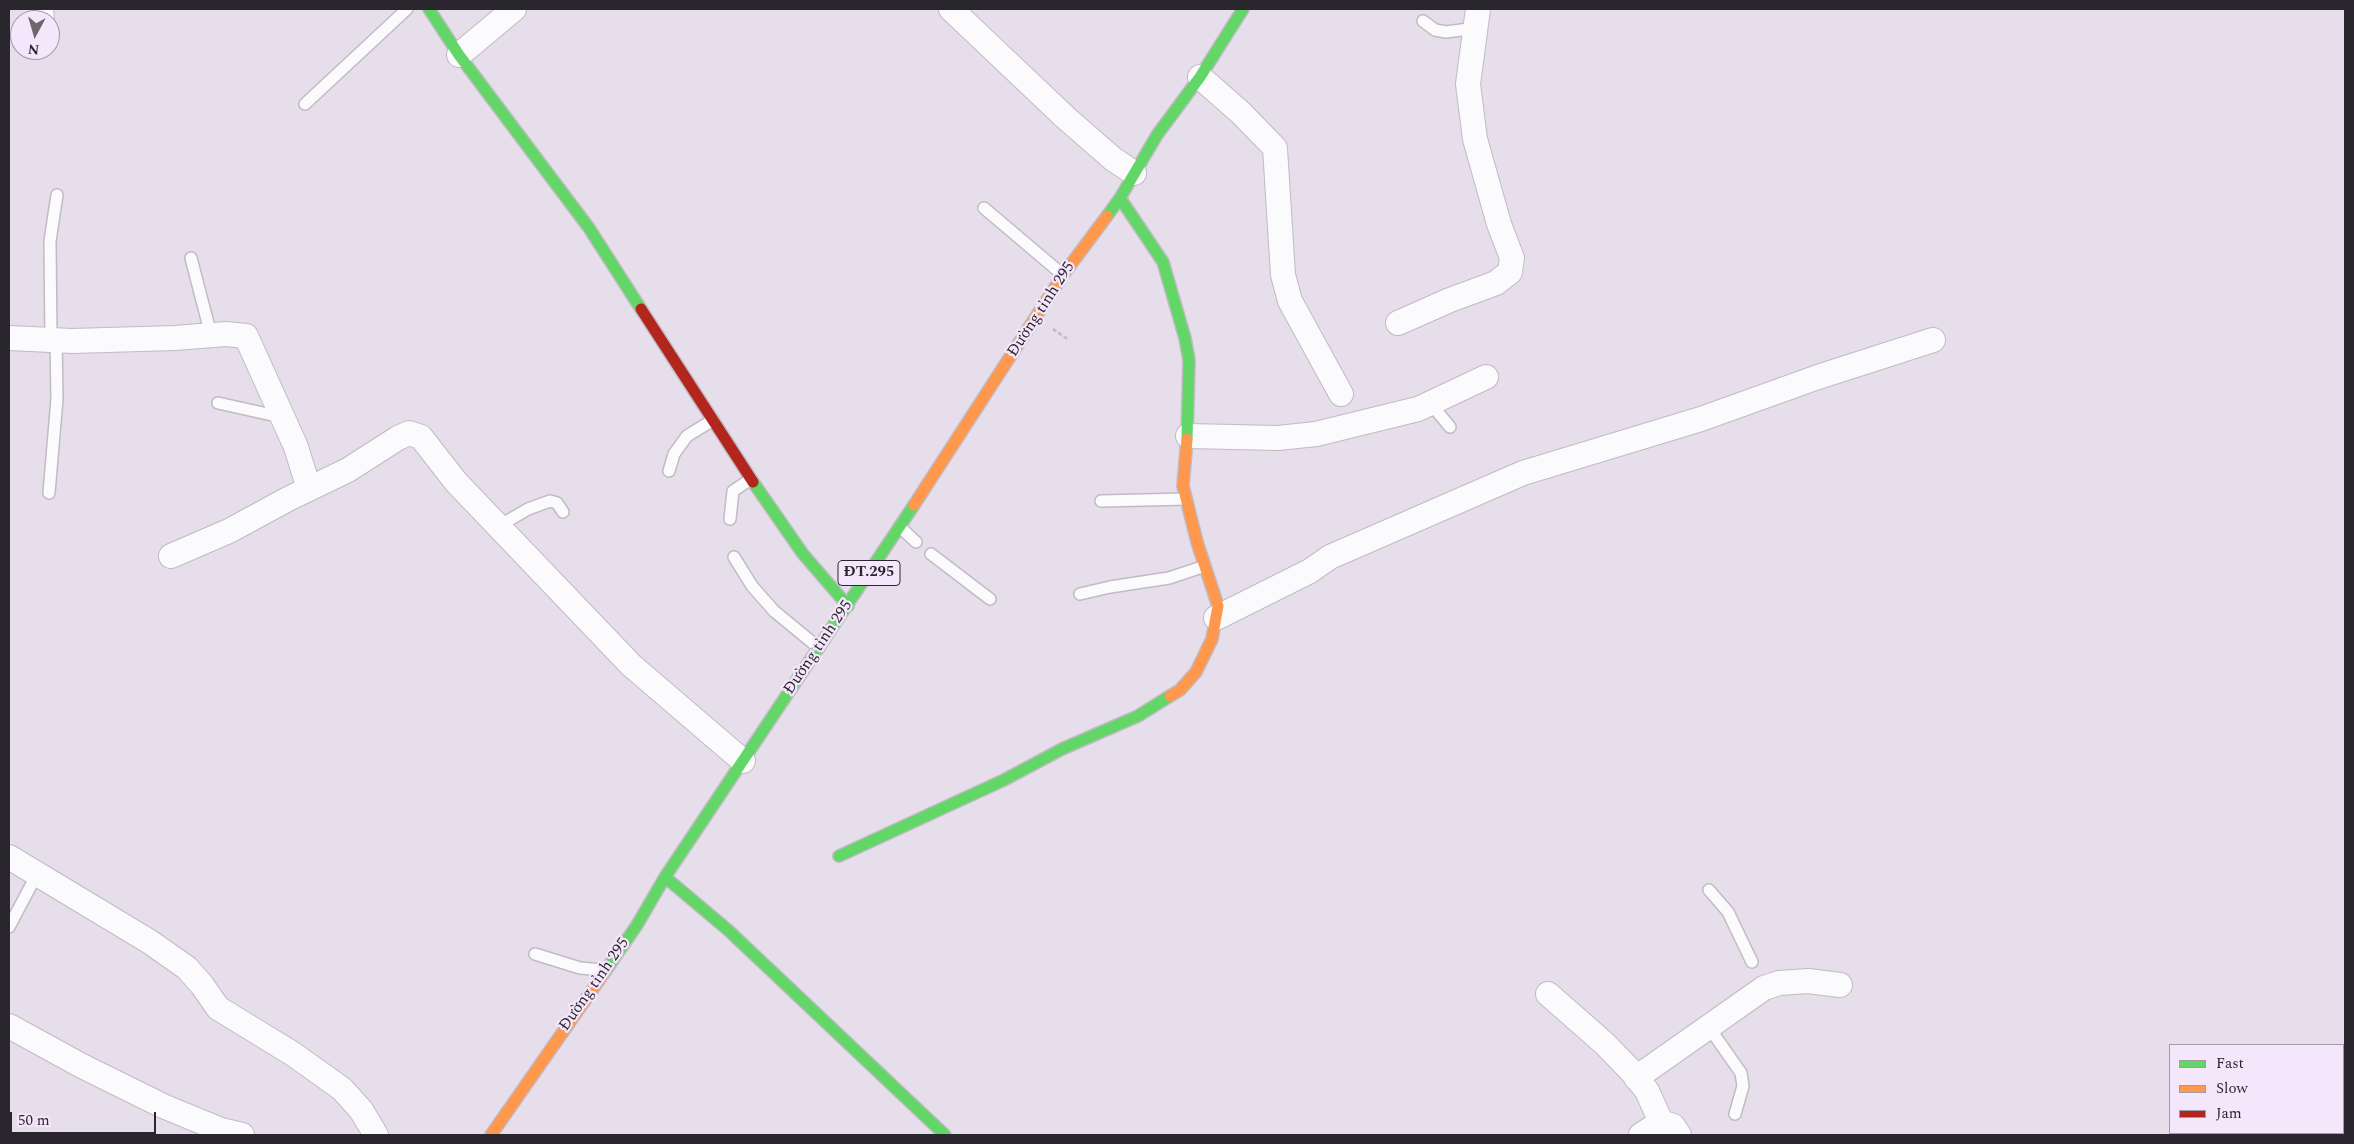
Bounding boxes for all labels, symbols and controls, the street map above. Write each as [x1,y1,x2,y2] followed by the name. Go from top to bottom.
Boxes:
[10,10,60,60] north arrow
[27,38,40,60] text: N
[1004,259,1080,361] street label: Đường tỉnh 295
[838,560,900,586] road number: ĐT.295
[780,597,858,699] street label: Đường tỉnh 295
[556,935,634,1035] street label: Đường tỉnh 295
[2169,1044,2344,1134] legend
[2216,1052,2244,1075] text: Fast
[2216,1077,2248,1100] text: Slow
[12,1102,159,1134] scale bar
[2216,1102,2242,1125] text: Jam
[18,1109,50,1132] text: 50 m

